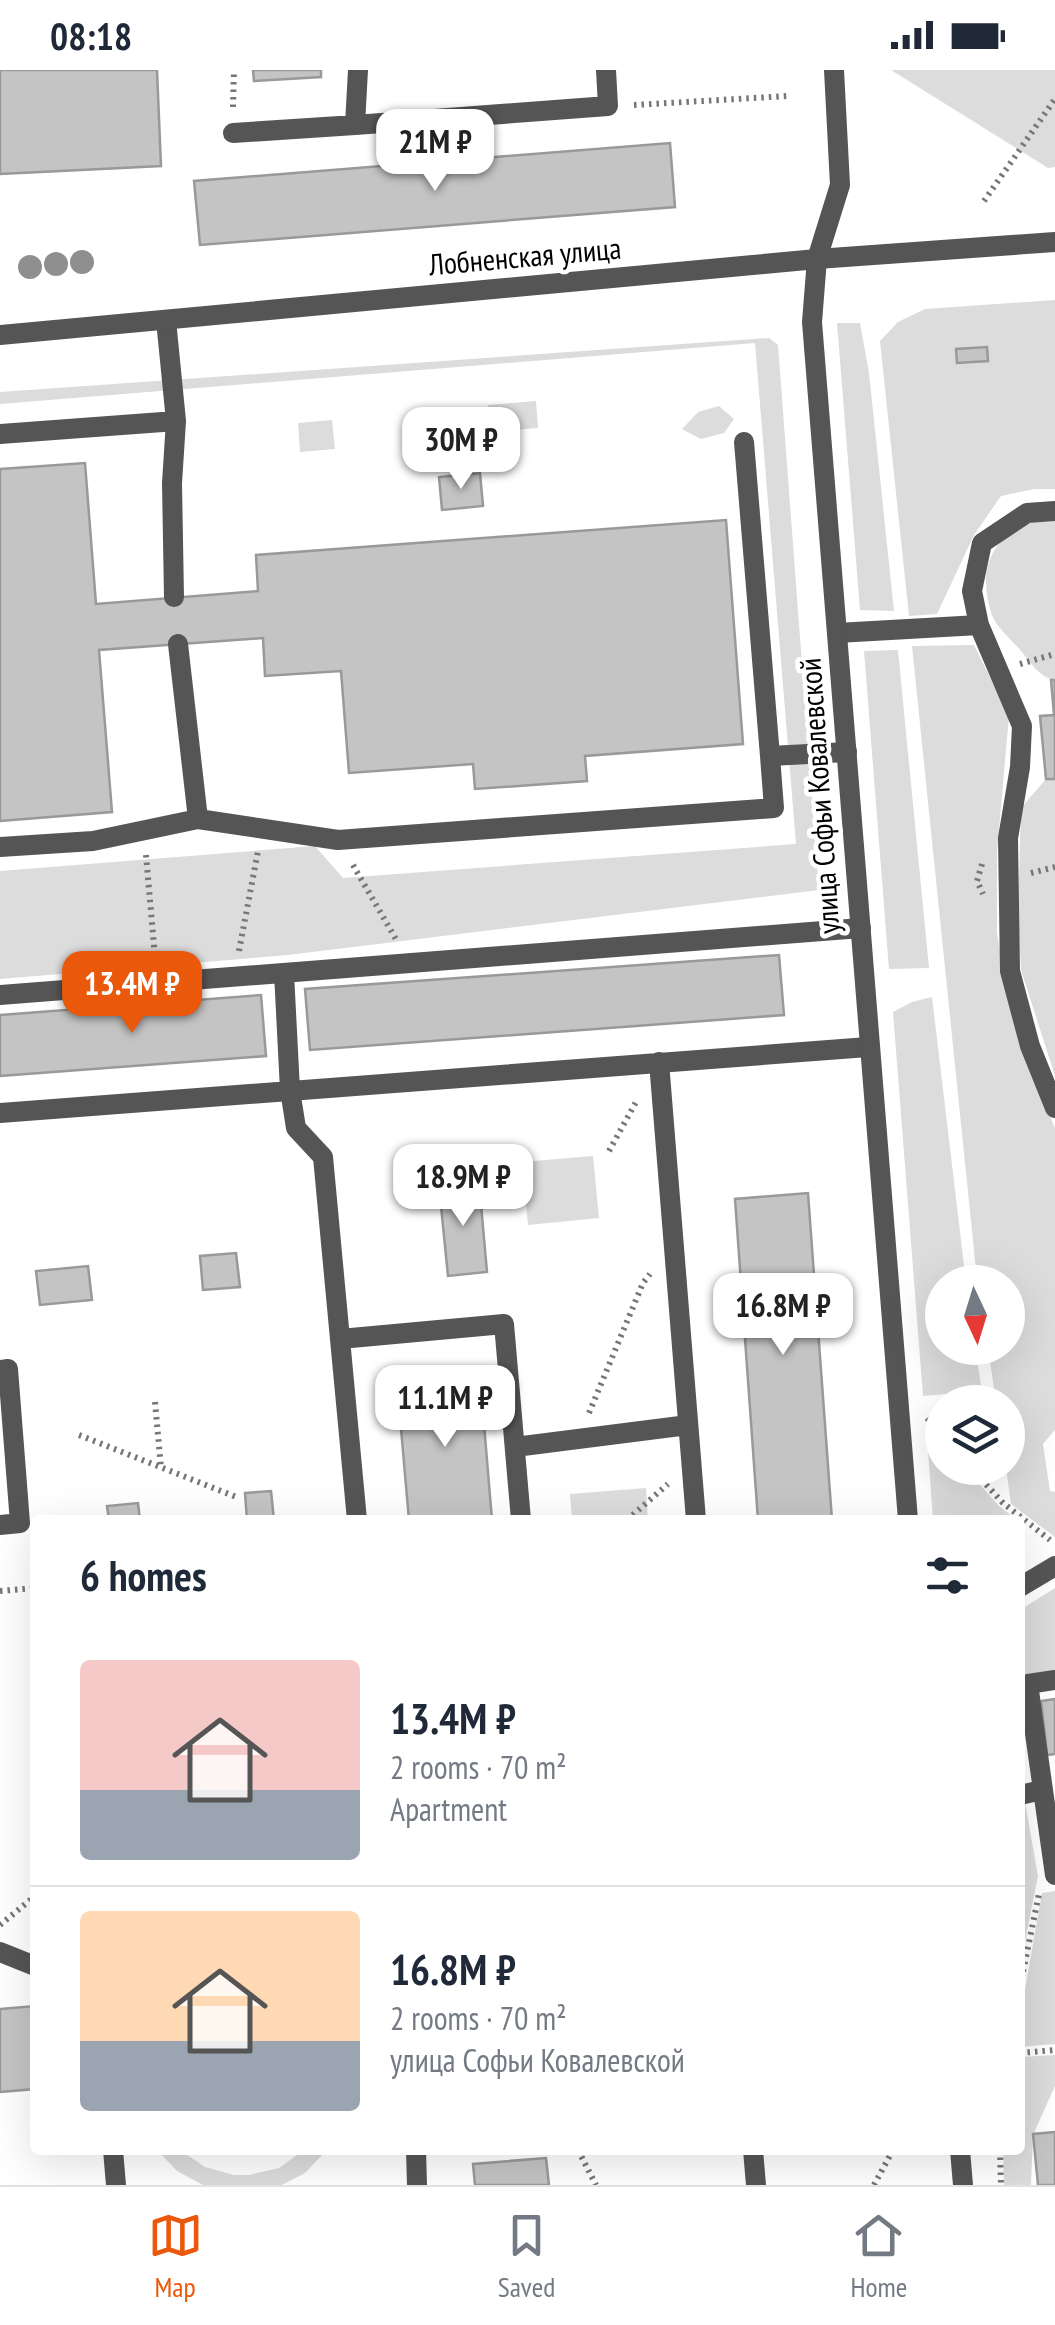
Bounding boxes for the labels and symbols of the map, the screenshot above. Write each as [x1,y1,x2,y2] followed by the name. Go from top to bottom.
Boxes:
[365,109,505,194] pin: 21M ₽
[426,228,623,283] street label: Лобненская улица
[391,407,531,492] pin: 30M ₽
[789,657,848,935] street label: улица Софьи Ковалевской
[40,951,224,1036] pin: 13.4M ₽
[371,1144,555,1229] pin: 18.9M ₽
[925,1265,1025,1365] north arrow
[691,1273,875,1358] pin: 16.8M ₽
[353,1365,537,1450] pin: 11.1M ₽

